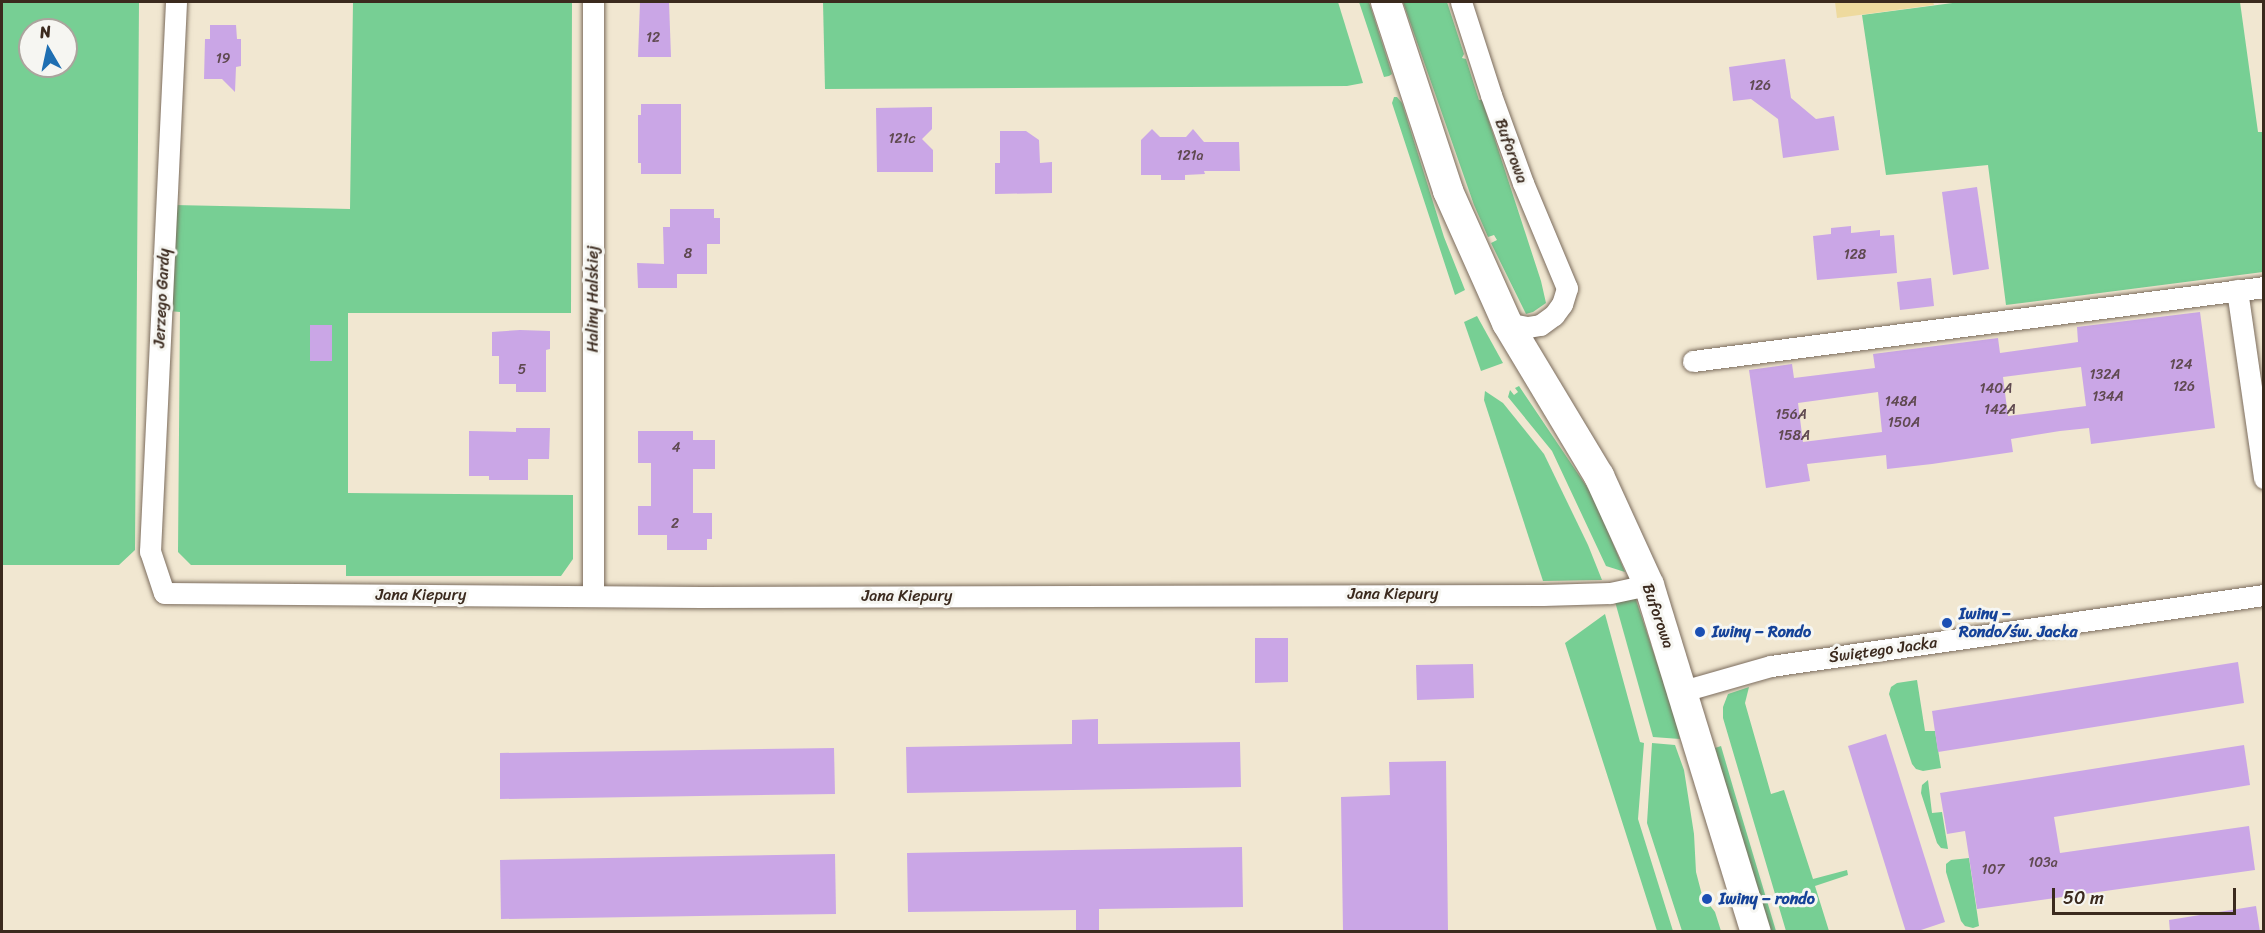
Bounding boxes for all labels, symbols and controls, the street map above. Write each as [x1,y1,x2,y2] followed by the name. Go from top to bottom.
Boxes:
[38,17,53,47] text: N
[18,18,78,78] north arrow
[646,30,660,46] house number: 12
[216,51,230,67] house number: 19
[1749,78,1771,94] house number: 126
[1490,116,1532,186] street label: Buforowa
[888,131,916,147] house number: 121c
[1176,148,1204,164] house number: 121a
[583,246,603,352] street label: Haliny Halskiej
[684,246,692,262] house number: 8
[1844,247,1866,263] house number: 128
[150,248,174,348] street label: Jerzego Gardy
[2170,357,2192,373] house number: 124
[518,362,526,378] house number: 5
[2090,367,2120,383] house number: 132A
[2173,379,2195,395] house number: 126
[1980,381,2012,397] house number: 140A
[2092,389,2124,405] house number: 134A
[1885,394,1917,410] house number: 148A
[1984,402,2016,418] house number: 142A
[1775,407,1807,423] house number: 156A
[1888,415,1920,431] house number: 150A
[1778,428,1810,444] house number: 158A
[672,440,680,456] house number: 4
[671,516,679,532] house number: 2
[1638,581,1678,651] street label: Buforowa
[1348,584,1438,604] street label: Jana Kiepury
[376,585,466,605] street label: Jana Kiepury
[862,586,952,606] street label: Jana Kiepury
[1959,604,2077,642] place label: Iwiny – Rondo/św. Jacka
[1940,616,1954,630] marker: Iwiny – Rondo/św. Jacka
[1712,622,1811,642] place label: Iwiny – Rondo
[1693,625,1707,639] marker: Iwiny – Rondo
[1828,633,1938,667] street label: Świętego Jacka
[2028,855,2058,871] house number: 103a
[1982,862,2004,878] house number: 107
[2055,876,2240,914] scale bar
[2063,882,2104,914] text: 50 m
[1719,889,1815,909] place label: Iwiny – rondo
[1700,892,1714,906] marker: Iwiny – rondo

